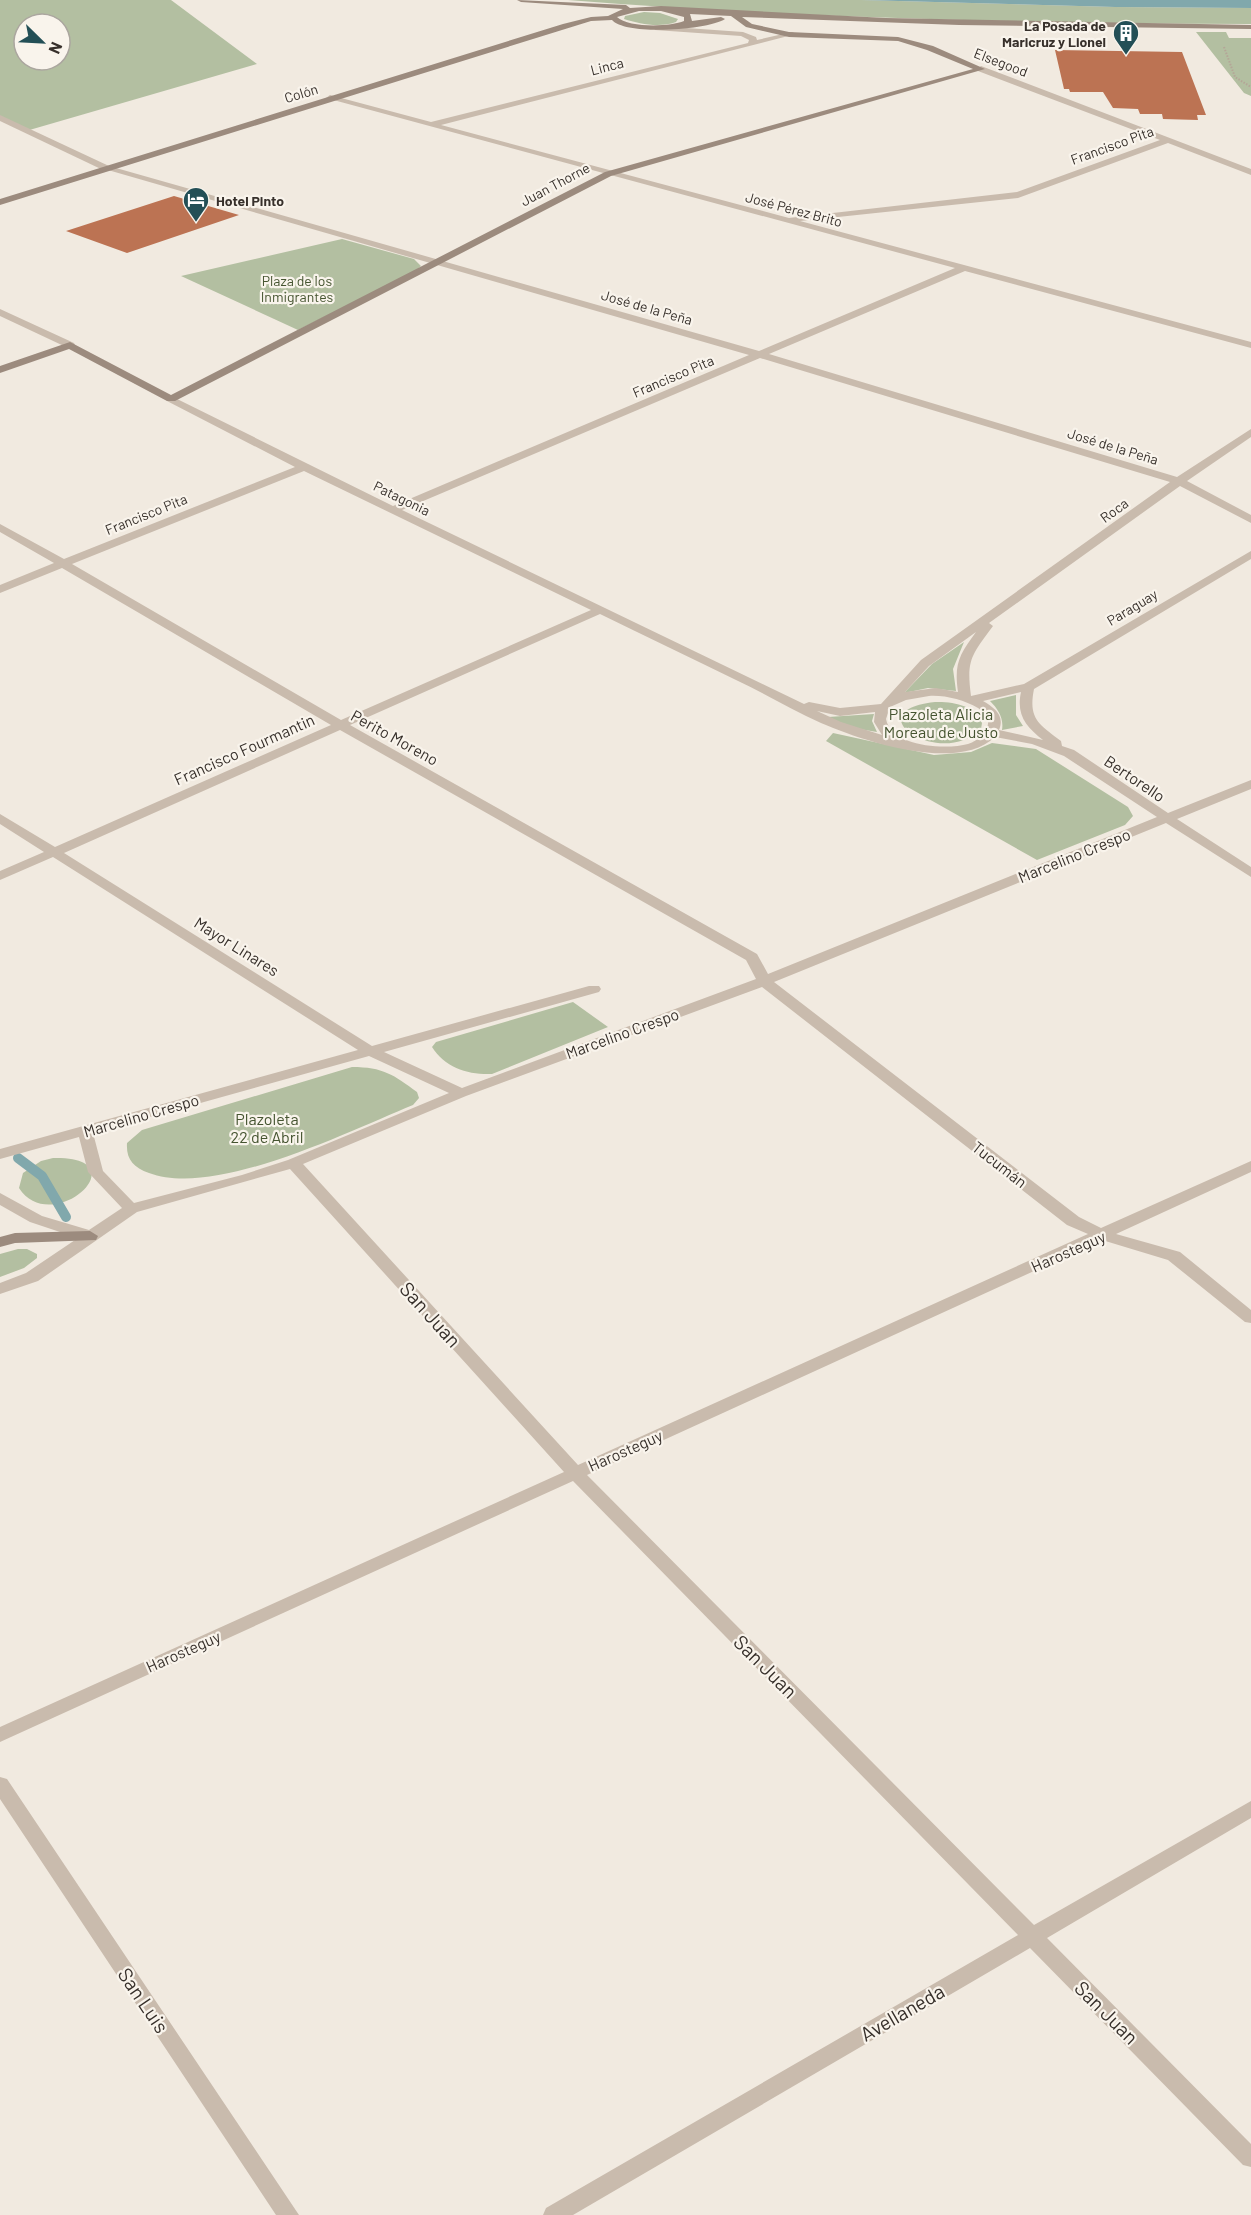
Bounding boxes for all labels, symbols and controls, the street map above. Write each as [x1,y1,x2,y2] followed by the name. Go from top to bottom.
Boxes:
[12,12,72,72] north arrow
[1002,17,1106,50] place label: La Posada de Maricruz y Lionel
[1111,18,1141,56] building icon: La Posada de Maricruz y Lionel
[45,40,67,57] text: N
[972,44,1030,80] street label: Elsegood
[589,54,625,78] street label: Linca
[282,80,320,106] street label: Colón
[1068,122,1156,168] street label: Francisco Pita
[517,159,593,209] street label: Juan Thorne
[181,185,211,223] hotel icon: Hotel Pinto
[744,188,844,230] street label: José Pérez Brito
[216,192,284,209] place label: Hotel Pinto
[261,272,334,305] park label: Plaza de los Inmigrantes
[599,286,695,328] street label: José de la Peña
[630,351,716,401] street label: Francisco Pita
[1066,424,1160,468] street label: José de la Peña
[371,477,433,519] street label: Patagonia
[103,490,189,538] street label: Francisco Pita
[1097,494,1131,526] street label: Roca
[1104,585,1161,629] street label: Paraguay
[884,704,998,741] park label: Plazoleta Alicia Moreau de Justo
[348,705,442,769] street label: Perito Moreno
[171,709,317,789] street label: Francisco Fourmantin
[1101,751,1169,805] street label: Bertorello
[1015,824,1133,886] street label: Marcelino Crespo
[191,912,283,980] street label: Mayor Linares
[563,1004,681,1062] street label: Marcelino Crespo
[81,1089,201,1141] street label: Marcelino Crespo
[231,1109,303,1146] park label: Plazoleta 22 de Abril
[969,1137,1031,1191] street label: Tucumán
[1028,1226,1109,1276] street label: Harosteguy
[395,1276,467,1352] street label: San Juan
[585,1425,666,1475] street label: Harosteguy
[143,1626,224,1676] street label: Harosteguy
[729,1629,803,1703] street label: San Juan
[114,1963,174,2037] street label: San Luis
[1070,1975,1144,2049] street label: San Juan
[856,1978,948,2046] street label: Avellaneda

